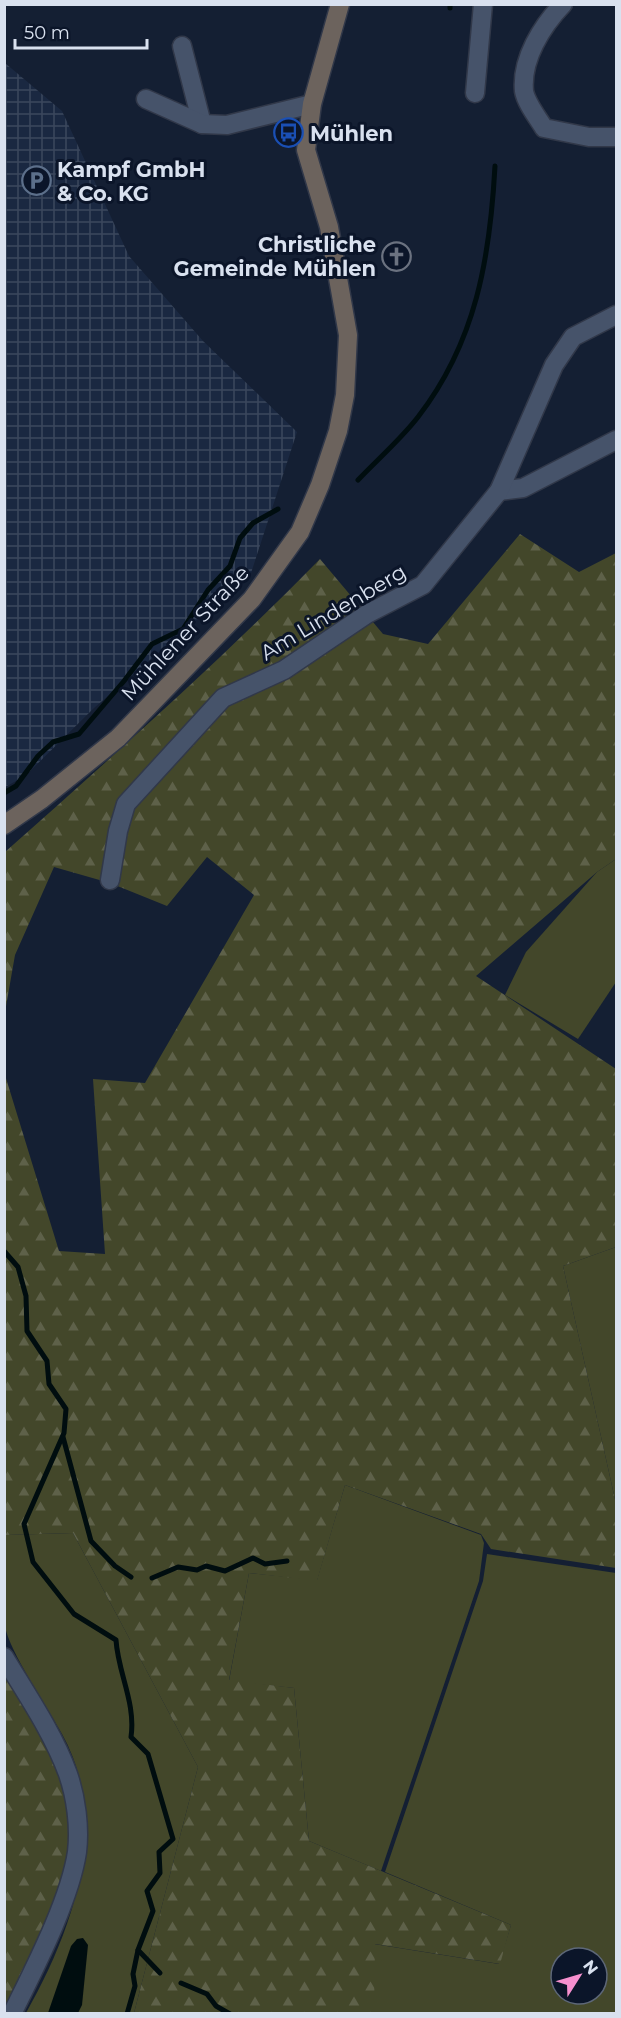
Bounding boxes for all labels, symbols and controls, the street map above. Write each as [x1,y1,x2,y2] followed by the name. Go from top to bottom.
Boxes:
[15,12,147,50] scale bar
[24,22,70,44] text: 50 m
[273,117,305,149] bus stop icon: Mühlen
[310,121,393,146] place label: Mühlen
[57,157,206,206] place label: Kampf GmbH & Co. KG
[20,165,52,197] parking icon: Kampf GmbH & Co. KG
[173,232,376,281] place label: Christliche Gemeinde Mühlen
[381,240,413,272] church icon: Christliche Gemeinde Mühlen
[256,559,410,665] street label: Am Lindenberg
[116,560,254,706] street label: Mühlener Straße
[549,1946,609,2006] north arrow
[579,1956,602,1978] text: N

